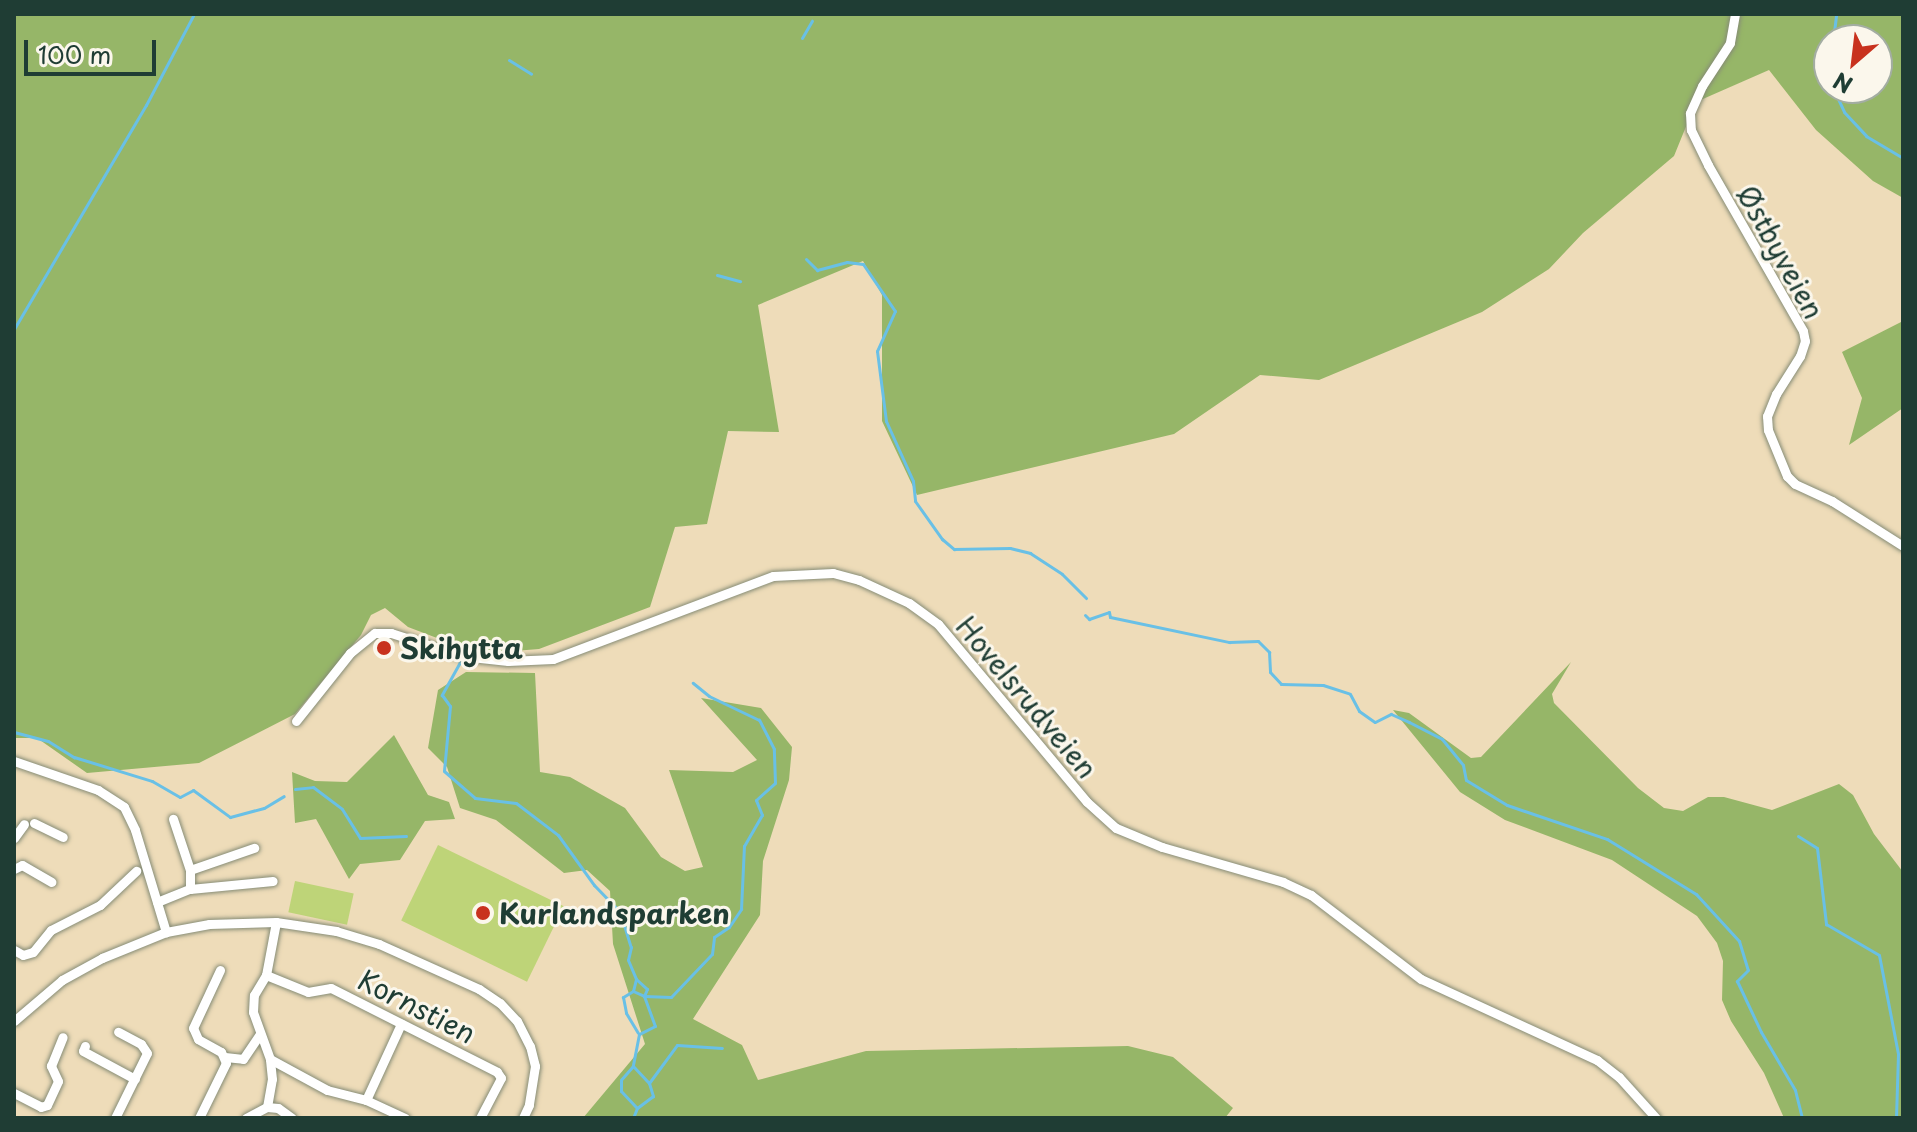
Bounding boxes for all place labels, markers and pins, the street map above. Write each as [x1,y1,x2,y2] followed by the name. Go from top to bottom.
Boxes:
[400,631,523,665] place label: Skihytta
[375,639,393,657] marker: Skihytta
[499,896,730,930] place label: Kurlandsparken
[474,904,492,922] marker: Kurlandsparken

